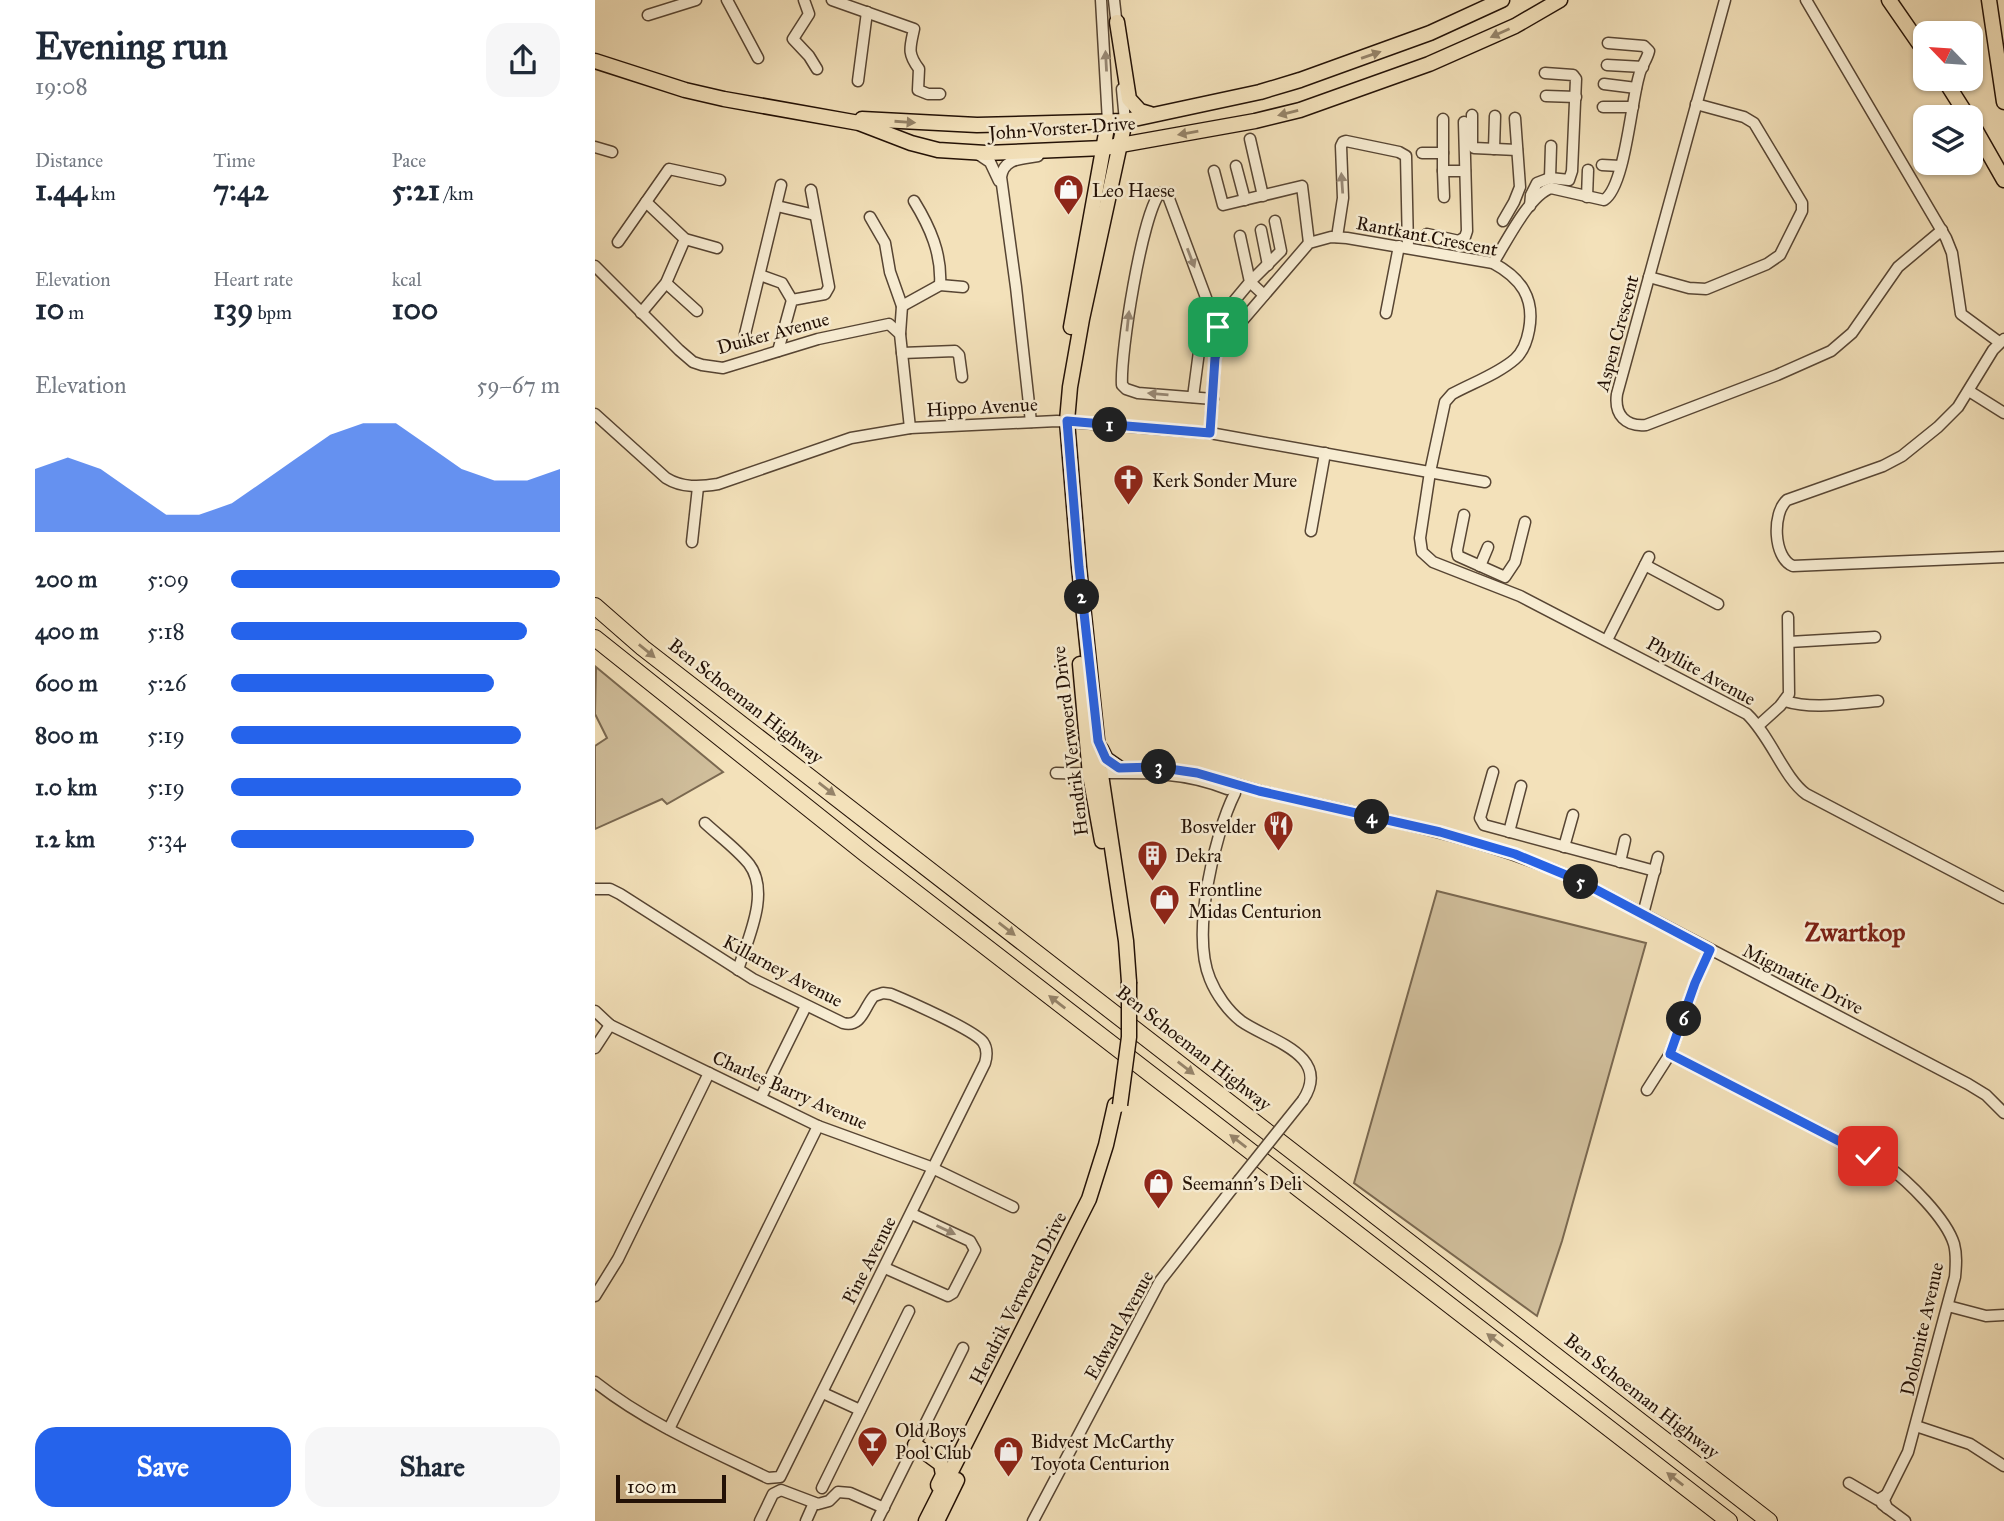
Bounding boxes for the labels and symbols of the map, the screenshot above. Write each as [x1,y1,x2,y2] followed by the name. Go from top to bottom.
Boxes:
[1913,21,1983,91] north arrow
[1490,27,1510,39] one-way arrow
[1100,49,1111,71] one-way arrow
[1361,49,1382,60] one-way arrow
[1277,108,1299,119] one-way arrow
[986,111,1136,146] street label: John Vorster Drive
[894,117,916,128] one-way arrow
[1177,128,1199,139] one-way arrow
[1336,172,1347,194] one-way arrow
[1052,173,1086,217] shop icon: Leo Haese
[1092,179,1175,202] place label: Leo Haese
[1354,211,1500,261] street label: Rantkant Crescent
[1185,247,1196,268] one-way arrow
[1590,272,1644,394] street label: Aspen Crescent
[1188,297,1248,357] pin
[714,307,832,359] street label: Duiker Avenue
[1123,309,1134,331] one-way arrow
[1147,388,1169,399] one-way arrow
[926,393,1038,421] street label: Hippo Avenue
[1093,408,1127,442] pin: 1
[1112,463,1146,507] church icon: Kerk Sonder Mure
[1152,469,1297,492] place label: Kerk Sonder Mure
[1065,580,1099,614] pin: 2
[1642,632,1760,710] street label: Phyllite Avenue
[663,633,829,770] street label: Ben Schoeman Highway
[637,643,655,658] one-way arrow
[1047,645,1093,837] street label: Hendrik Verwoerd Drive
[1141,750,1177,784] pin: 3
[818,782,836,796] one-way arrow
[1355,800,1389,834] pin: 4
[1262,809,1296,853] restaurant icon: Bosvelder
[1180,815,1257,838] place label: Bosvelder
[1135,838,1169,882] building icon: Dekra
[1175,844,1223,867] place label: Dekra
[1563,864,1599,900] pin: 5
[1188,878,1321,923] place label: Frontline Midas Centurion
[1148,883,1182,927] shop icon: Frontline Midas Centurion
[1805,916,1905,948] district label: Zwartkop
[997,921,1015,936] one-way arrow
[719,930,847,1012] street label: Killarney Avenue
[1738,939,1867,1020] street label: Migmatite Drive
[1111,980,1277,1117] street label: Ben Schoeman Highway
[1049,994,1067,1009] one-way arrow
[1667,1002,1701,1036] pin: 6
[709,1045,871,1135] street label: Charles Barry Avenue
[1177,1061,1195,1076] one-way arrow
[1838,1126,1898,1186] pin
[1229,1133,1247,1148] one-way arrow
[1142,1166,1176,1210] shop icon: Seemann's Deli
[1182,1172,1302,1195] place label: Seemann's Deli
[964,1208,1072,1388] street label: Hendrik Verwoerd Drive
[837,1212,901,1308] street label: Pine Avenue
[936,1224,956,1236] one-way arrow
[1895,1260,1949,1398] street label: Dolomite Avenue
[1080,1266,1158,1384] street label: Edward Avenue
[1559,1328,1725,1465] street label: Ben Schoeman Highway
[1486,1333,1504,1348] one-way arrow
[895,1419,971,1464] place label: Old Boys Pool Club
[855,1424,889,1468] bar icon: Old Boys Pool Club
[1031,1430,1175,1475] place label: Bidvest McCarthy Toyota Centurion
[991,1435,1025,1479] shop icon: Bidvest McCarthy Toyota Centurion
[616,1472,726,1504] scale bar
[1666,1472,1684,1487] one-way arrow

